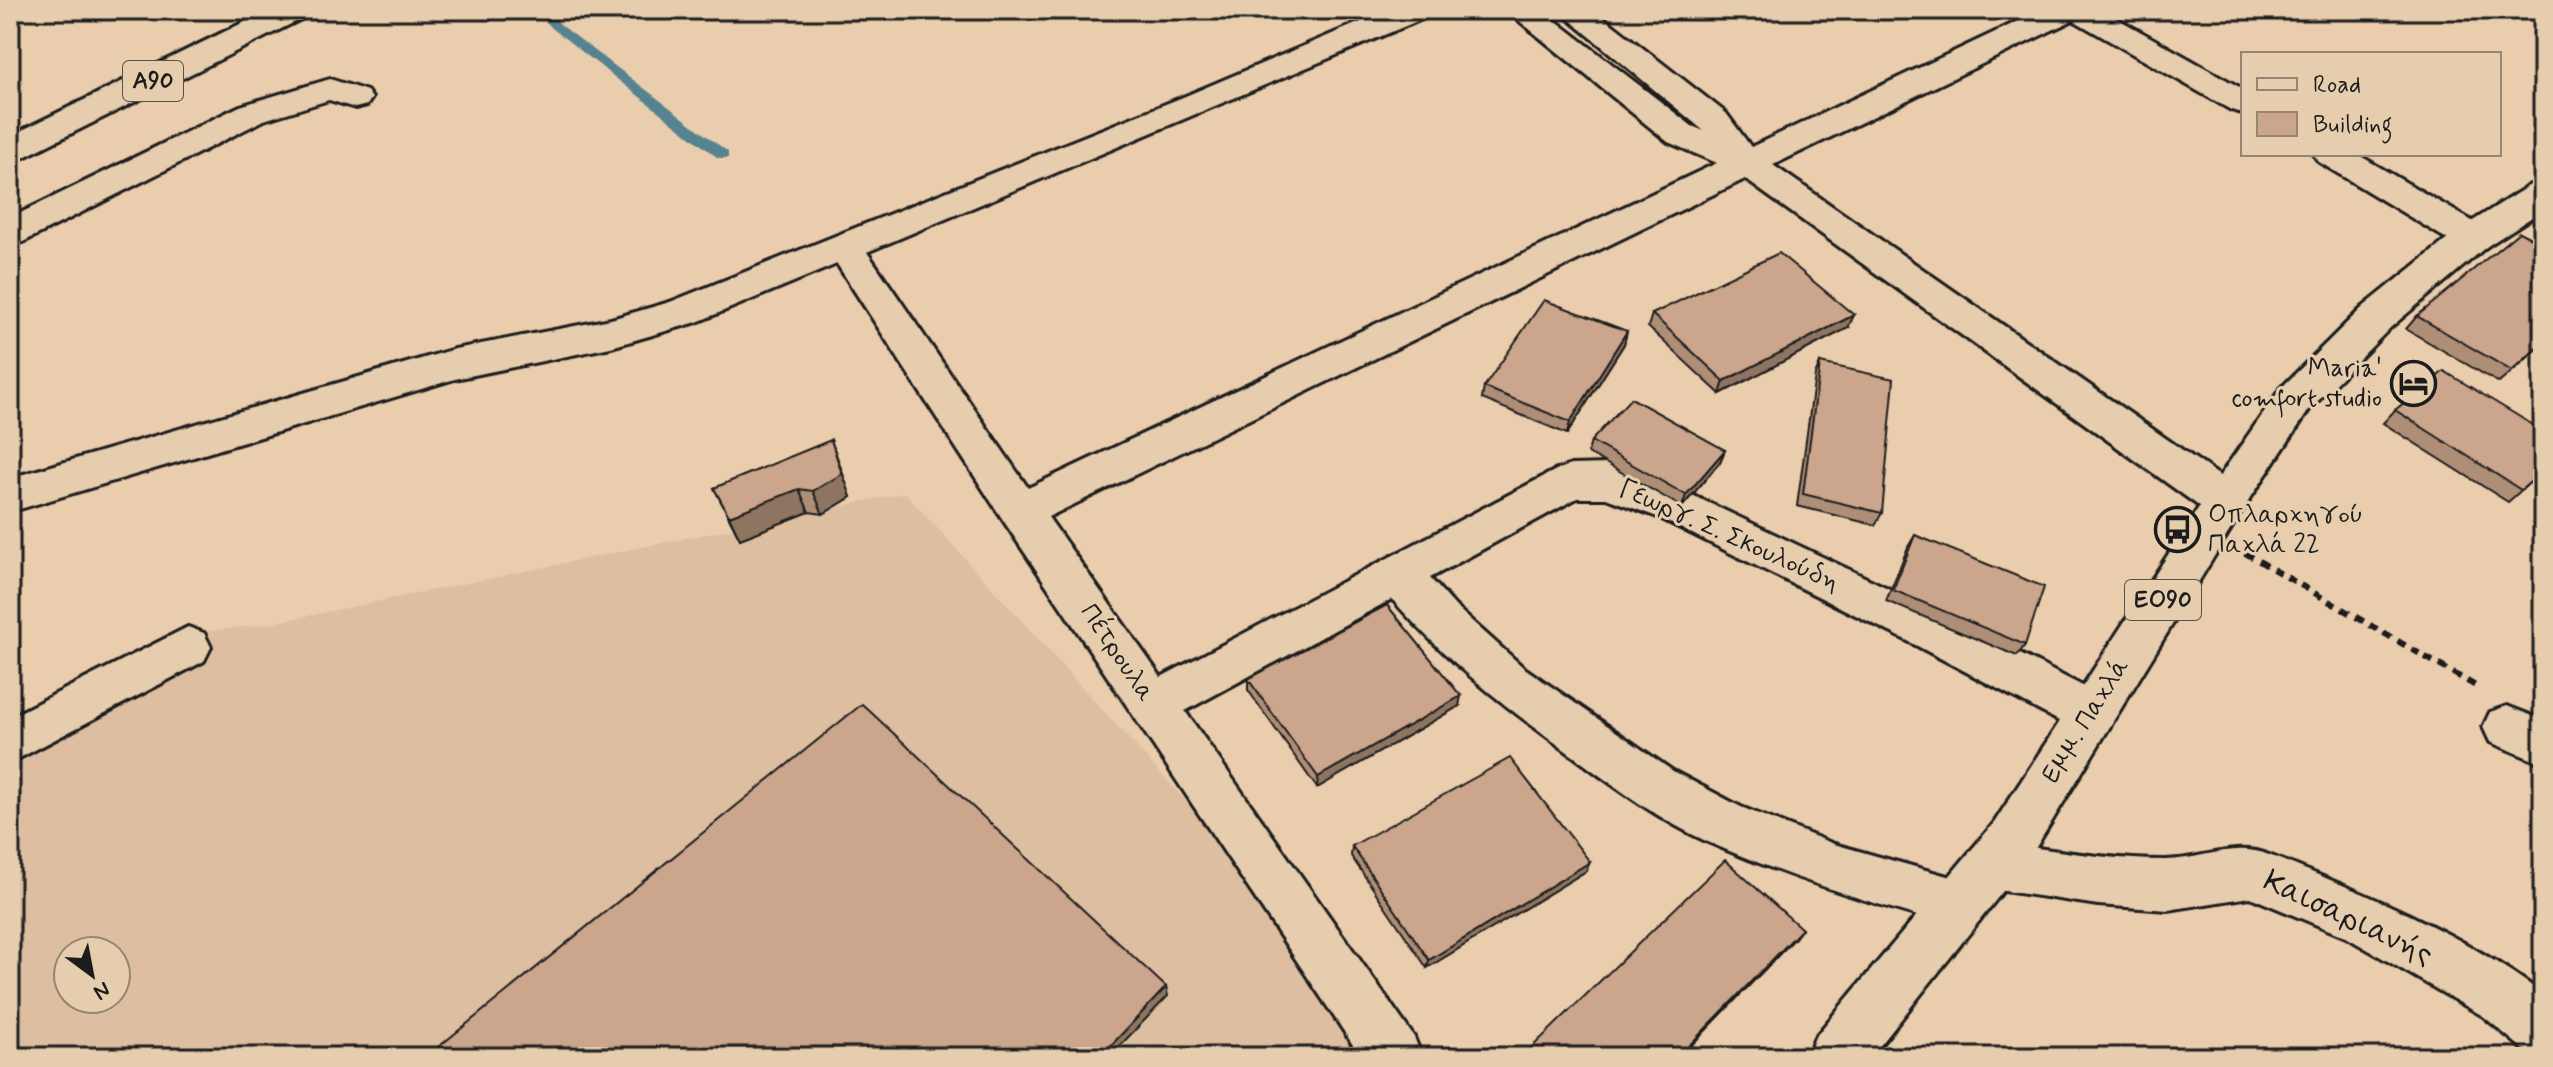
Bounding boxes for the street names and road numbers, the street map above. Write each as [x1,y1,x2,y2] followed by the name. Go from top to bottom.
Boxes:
[123,61,183,101] road number: Α90
[1613,472,1845,600] street label: Γεωργ. Σ. Σκουλούδη
[2125,580,2201,620] road number: ΕΟ90
[1072,597,1162,709] street label: Πέτρουλα
[2034,652,2138,790] street label: Εμμ. Παχλά
[2256,860,2440,976] street label: Καισαριανής

